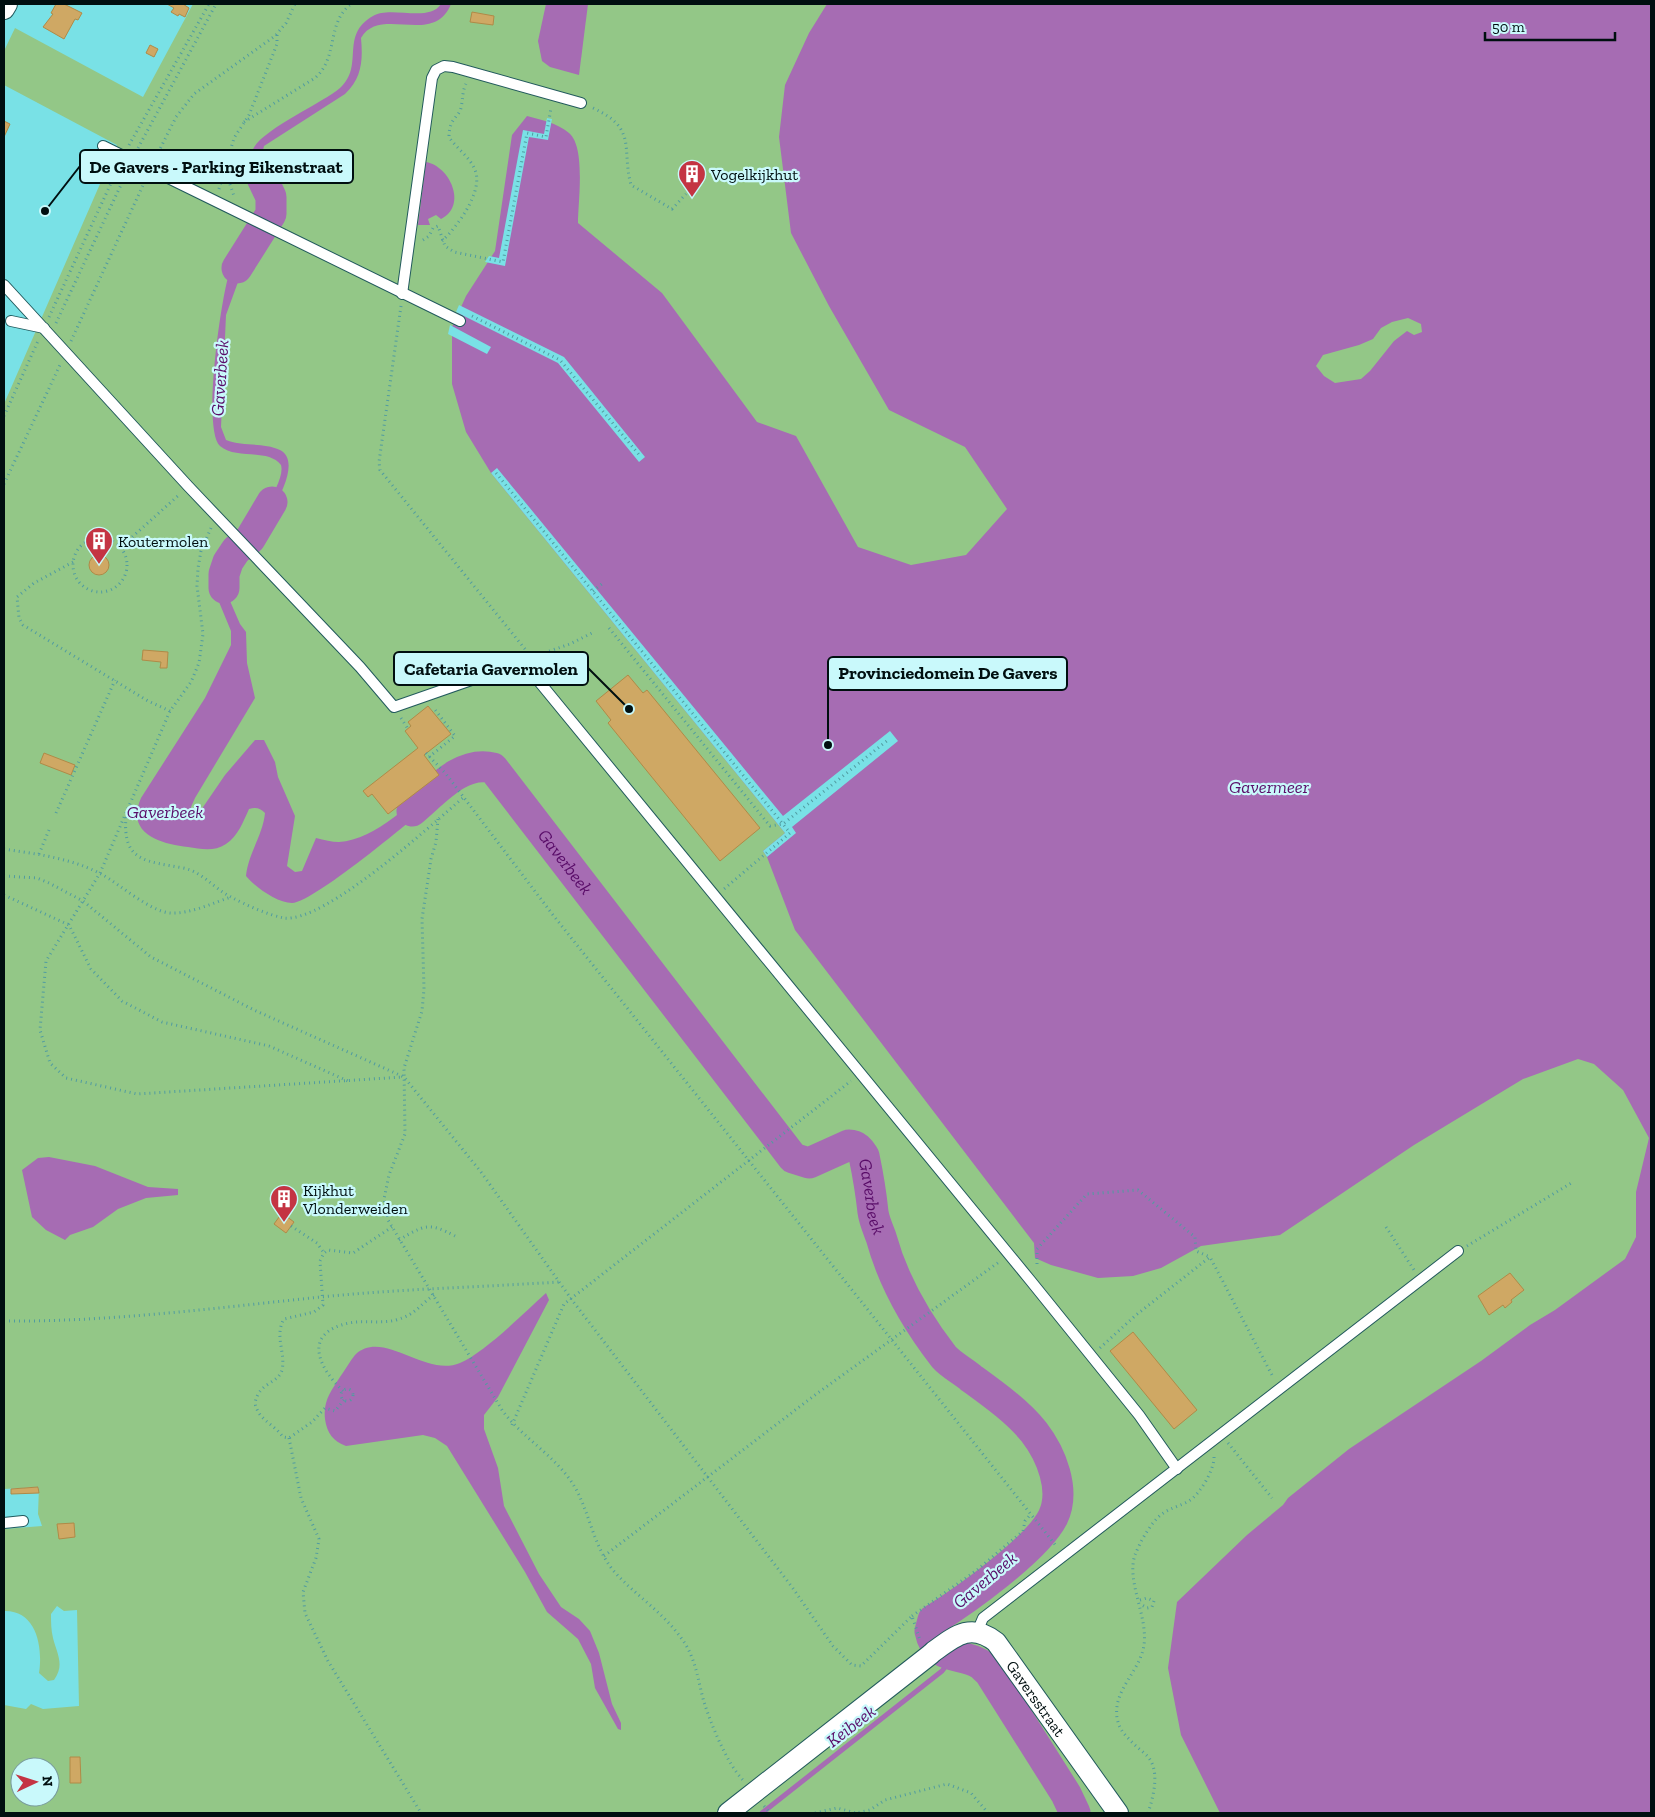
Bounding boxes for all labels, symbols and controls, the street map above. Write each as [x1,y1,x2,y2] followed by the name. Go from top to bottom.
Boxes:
[1485,10,1615,42] scale bar
[1492,18,1525,36] text: 50 m
[80,150,353,183] callout: De Gavers - Parking Eikenstraat
[89,156,344,178] text: De Gavers - Parking Eikenstraat
[677,159,707,198] building icon: Vogelkijkhut
[710,165,798,184] place label: Vogelkijkhut
[206,339,234,417] water label: Gaverbeek
[84,526,114,565] building icon: Koutermolen
[118,532,209,551] place label: Koutermolen
[394,652,588,685] callout: Cafetaria Gavermolen
[828,657,1067,690] callout: Provinciedomein De Gavers
[404,658,578,680] text: Cafetaria Gavermolen
[838,662,1058,684] text: Provinciedomein De Gavers
[1229,776,1310,798] water label: Gavermeer
[127,801,203,823] water label: Gaverbeek
[533,825,597,899] water label: Gaverbeek
[854,1157,890,1238] water label: Gaverbeek
[302,1181,408,1218] place label: Kijkhut Vlonderweiden
[269,1184,299,1223] building icon: Kijkhut Vlonderweiden
[949,1547,1021,1613] water label: Gaverbeek
[1002,1657,1069,1740] street label: Gaversstraat
[822,1700,880,1752] water label: Keibeek
[10,1757,60,1807] north arrow
[39,1775,56,1787] text: N

